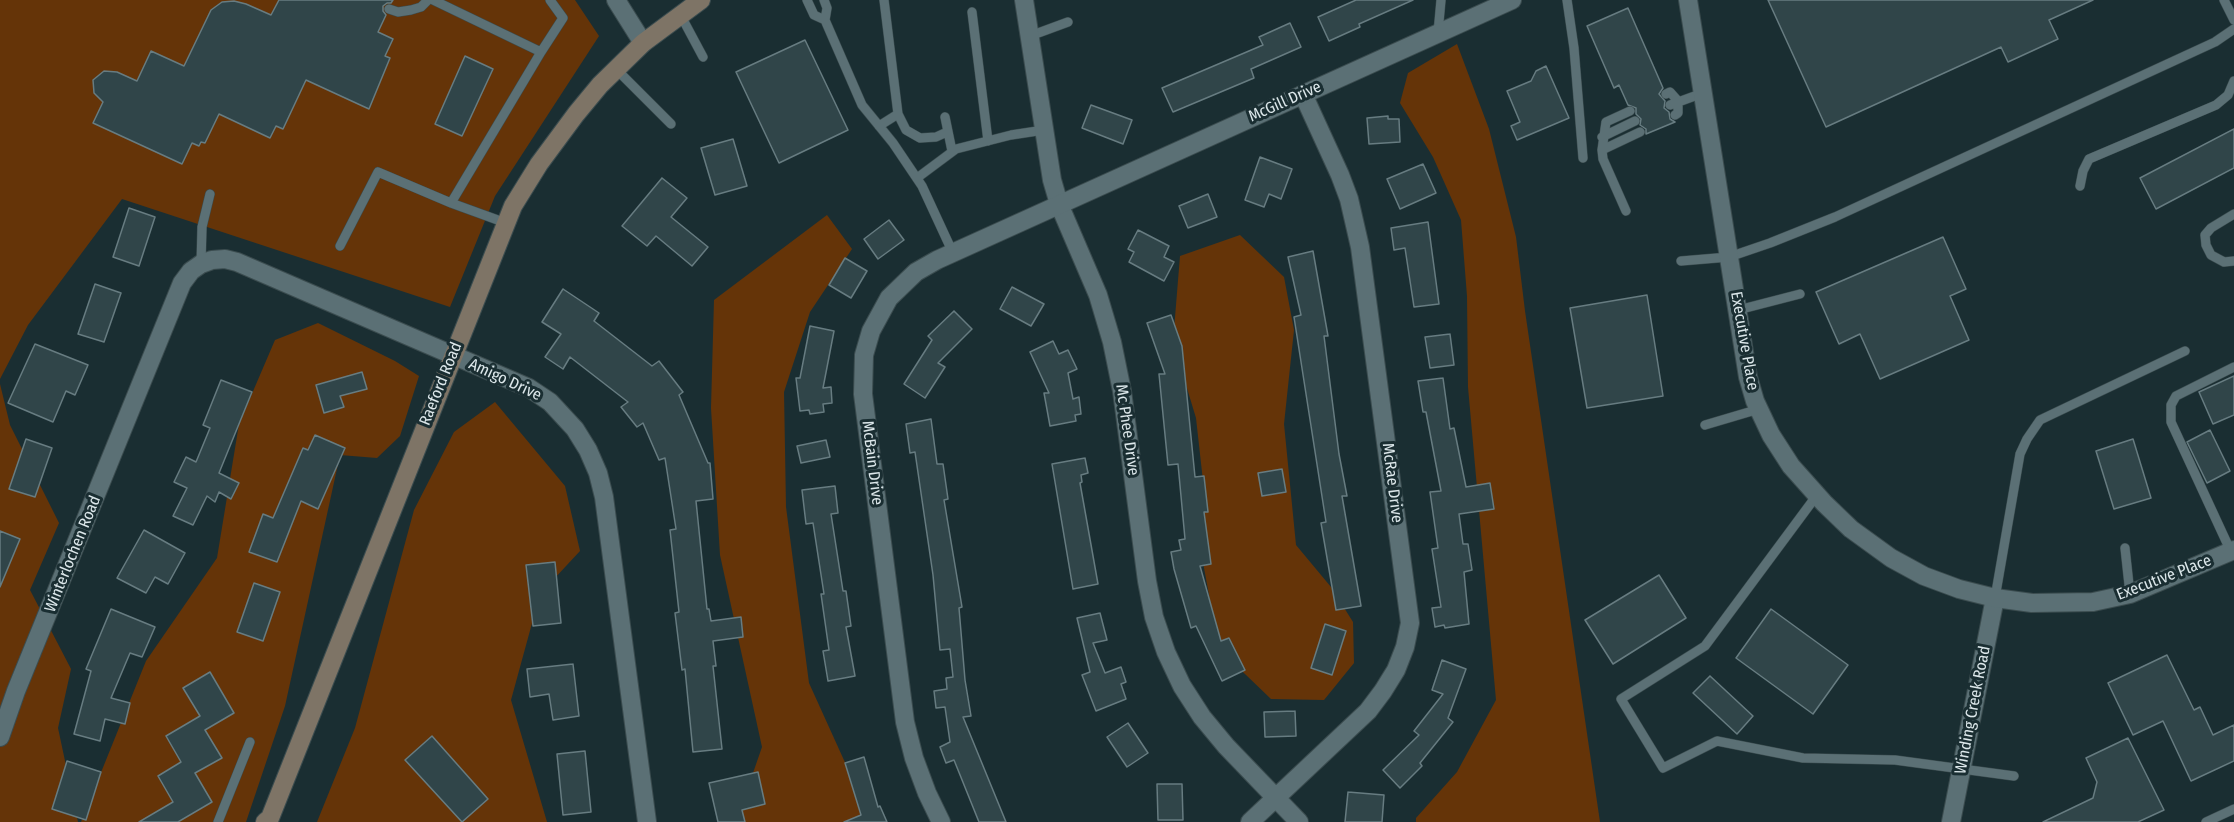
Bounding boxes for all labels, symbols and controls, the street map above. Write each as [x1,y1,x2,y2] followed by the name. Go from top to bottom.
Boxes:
[1246,77,1324,127] street label: McGill Drive
[1726,290,1762,392] street label: Executive Place
[416,340,466,428] street label: Raeford Road
[466,355,544,405] street label: Amigo Drive
[1111,383,1143,477] street label: Mc Phee Drive
[857,420,887,506] street label: McBain Drive
[1378,442,1406,524] street label: McRae Drive
[41,493,105,615] street label: Winterlochen Road
[2114,551,2214,605] street label: Executive Place
[1951,644,1995,776] street label: Winding Creek Road

